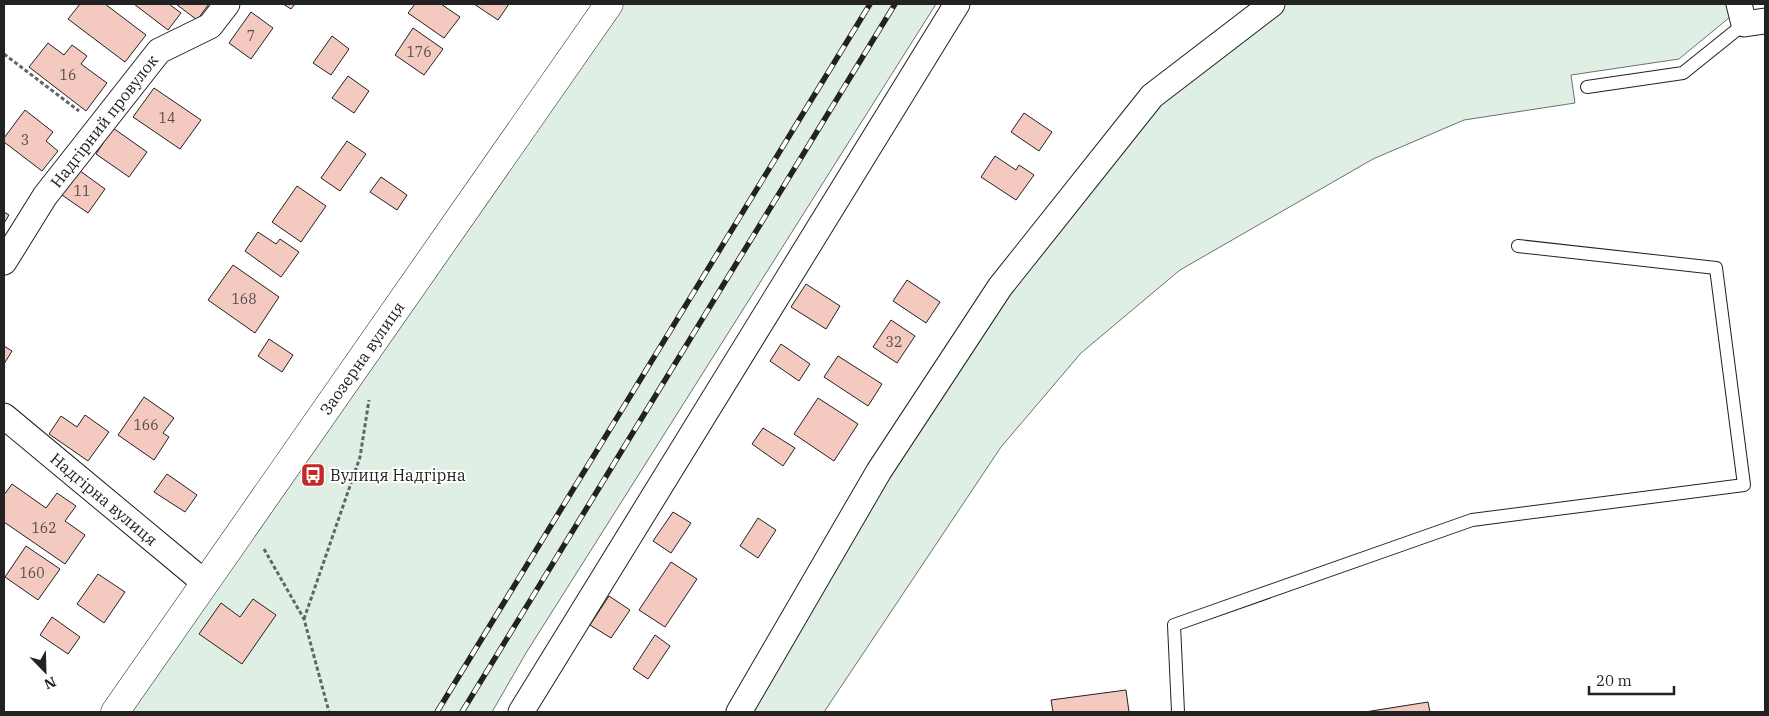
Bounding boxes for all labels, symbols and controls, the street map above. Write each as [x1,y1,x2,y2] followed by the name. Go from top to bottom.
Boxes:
[247,27,255,45] house number: 7
[406,43,432,61] house number: 176
[46,50,163,192] street label: Надгірний провулок
[60,66,76,84] house number: 16
[159,109,175,127] house number: 14
[21,131,29,149] house number: 3
[74,182,90,200] house number: 11
[231,290,257,308] house number: 168
[315,297,409,419] street label: Заозерна вулиця
[886,333,902,351] house number: 32
[133,416,159,434] house number: 166
[46,448,162,550] street label: Надгірна вулиця
[300,462,326,488] bus stop icon: Вулиця Надгірна
[330,465,466,485] place label: Вулиця Надгірна
[31,519,57,537] house number: 162
[19,564,45,582] house number: 160
[20,646,70,696] north arrow
[1589,664,1674,696] scale bar
[1596,671,1632,690] text: 20 m
[41,673,59,693] text: N

